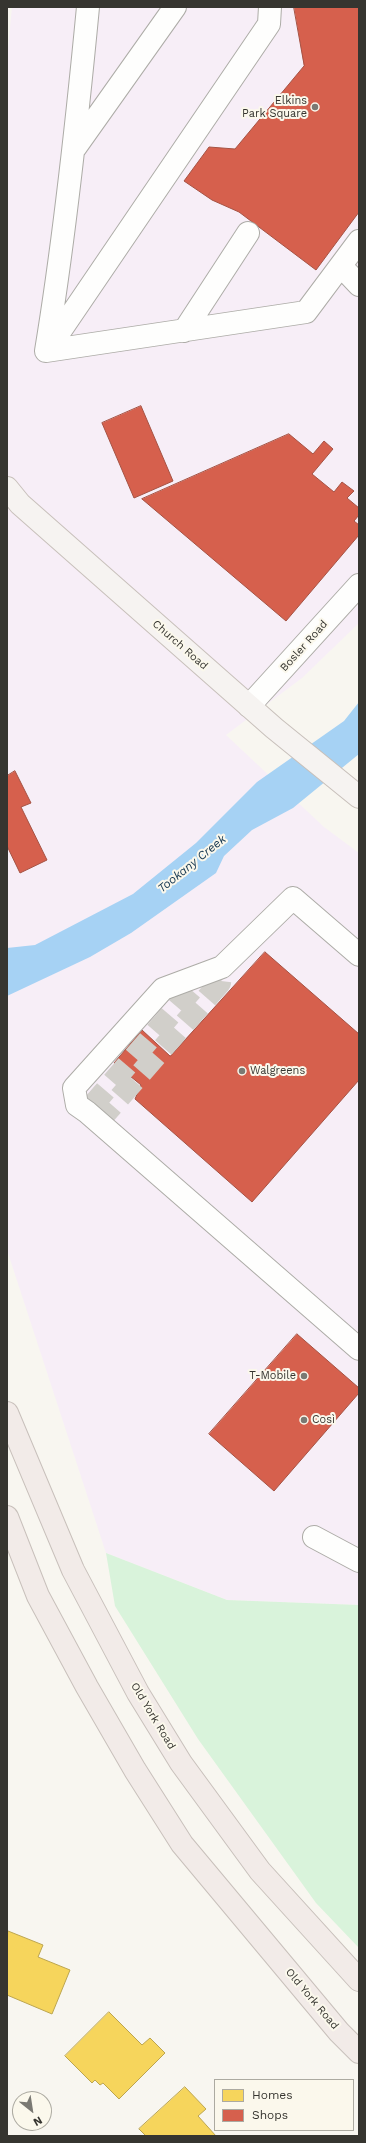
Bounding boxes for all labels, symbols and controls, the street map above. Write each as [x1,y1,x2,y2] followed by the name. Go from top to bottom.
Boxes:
[242,94,307,120] place label: Elkins Park Square
[310,102,320,112] marker: Elkins Park Square
[150,617,210,673] street label: Church Road
[278,618,330,674] street label: Bosler Road
[155,832,229,896] water label: Tookany Creek
[250,1064,305,1078] place label: Walgreens
[237,1066,247,1076] marker: Walgreens
[249,1369,296,1383] place label: T-Mobile
[299,1371,309,1381] marker: T-Mobile
[312,1413,335,1427] place label: Così
[299,1415,309,1425] marker: Così
[128,1680,178,1752] street label: Old York Road
[283,1966,341,2032] street label: Old York Road
[214,2079,354,2131] legend
[252,2088,293,2102] text: Homes
[12,2091,52,2131] north arrow
[252,2108,288,2122] text: Shops
[31,2113,45,2129] text: N

